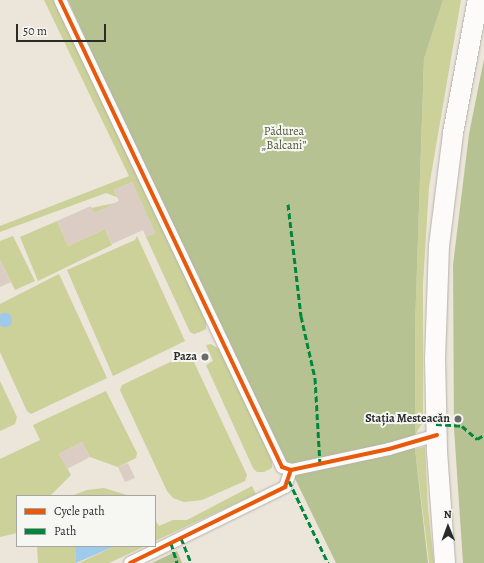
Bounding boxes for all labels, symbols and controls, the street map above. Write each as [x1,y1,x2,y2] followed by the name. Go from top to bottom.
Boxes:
[18,16,108,42] scale bar
[23,23,47,39] text: 50 m
[262,125,306,153] park label: Pădurea „Balcani”
[173,350,197,364] place label: Paza
[200,352,210,362] marker: Paza
[365,412,450,426] place label: Stația Mesteacăn
[453,414,463,424] marker: Stația Mesteacăn
[16,495,156,547] legend
[54,503,105,519] text: Cycle path
[428,507,468,547] north arrow
[444,507,452,522] text: N
[54,523,76,539] text: Path

